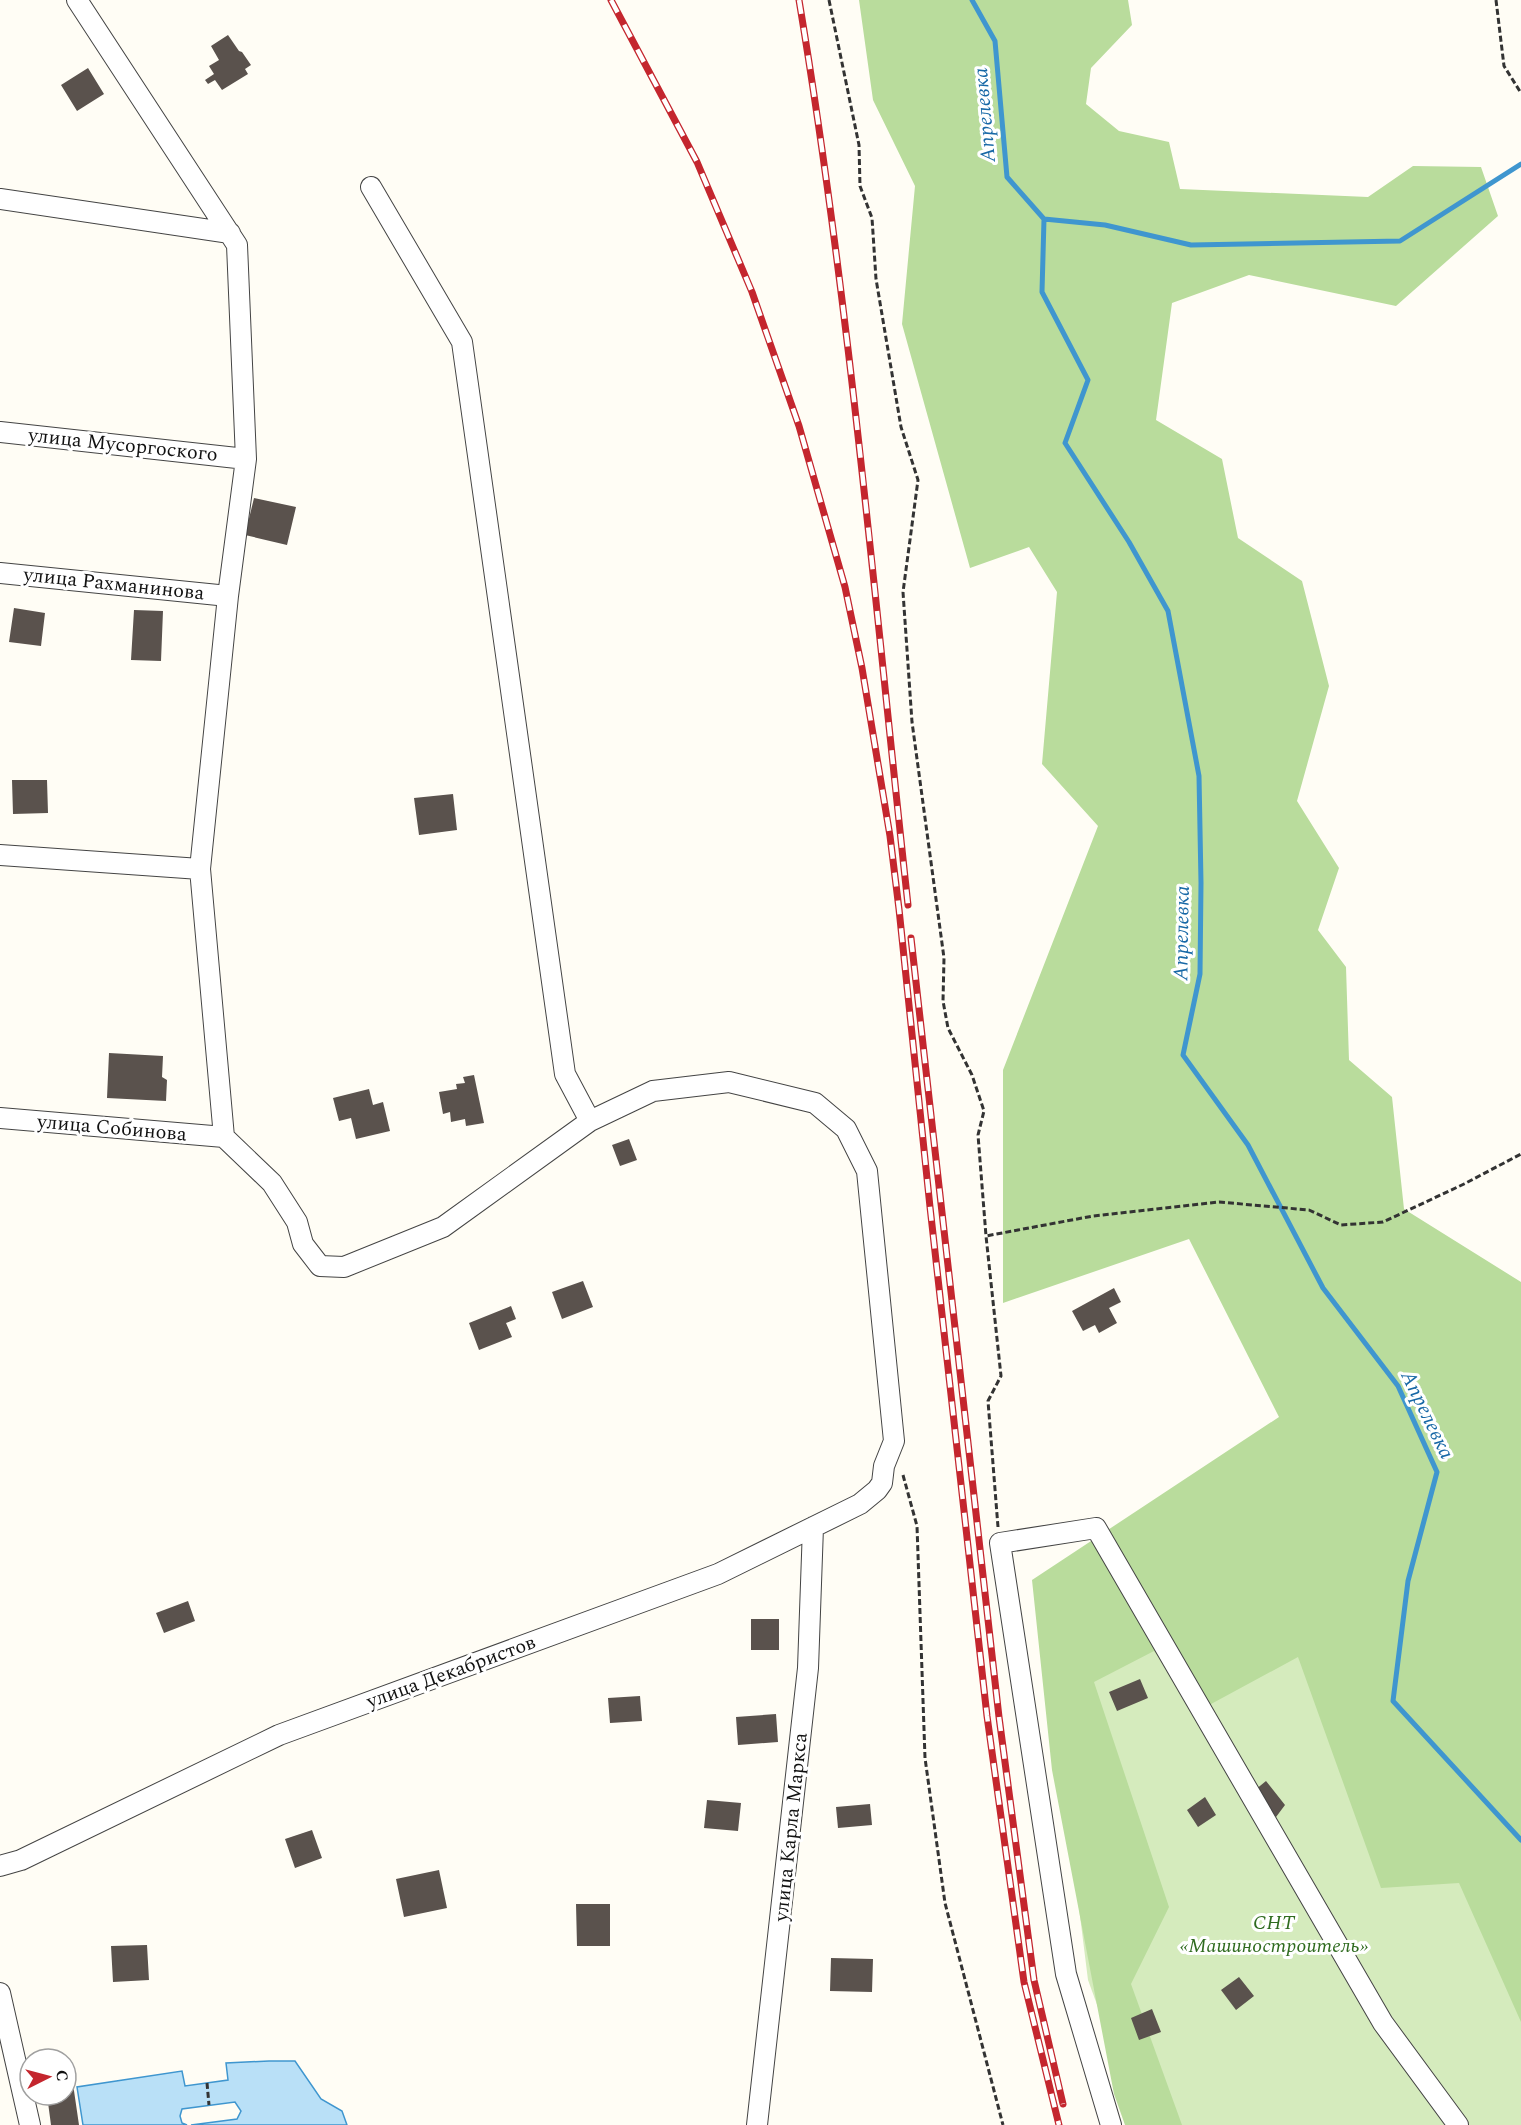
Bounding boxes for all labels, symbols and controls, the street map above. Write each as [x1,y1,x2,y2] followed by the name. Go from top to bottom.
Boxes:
[965,66,1005,165] water label: Апрелевка
[26,420,219,470] street label: улица Мусоргоского
[21,559,206,608] street label: улица Рахманинова
[1165,885,1199,982] water label: Апрелевка
[35,1106,188,1150] street label: улица Собинова
[1391,1364,1462,1465] water label: Апрелевка
[361,1627,540,1717] street label: улица Декабристов
[766,1731,816,1924] street label: улица Карла Маркса
[1180,1908,1369,1961] park label: СНТ «Машиностроитель»
[18,2047,78,2107] north arrow
[49,2069,74,2082] text: С

